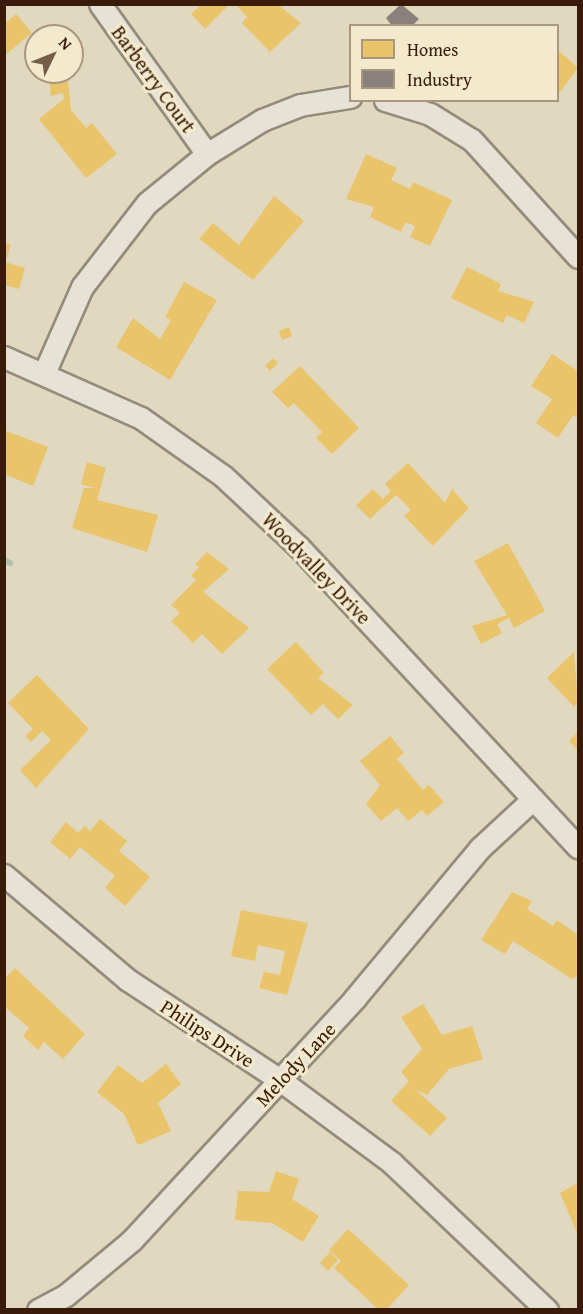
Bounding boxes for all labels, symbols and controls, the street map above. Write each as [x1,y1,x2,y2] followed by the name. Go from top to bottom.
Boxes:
[107,21,201,137] street label: Barberry Court
[24,24,84,84] north arrow
[349,24,559,102] legend
[53,31,78,55] text: N
[407,36,458,63] text: Homes
[407,66,472,93] text: Industry
[258,507,376,629] street label: Woodvalley Drive
[157,994,259,1072] street label: Philips Drive
[250,1017,340,1111] street label: Melody Lane

